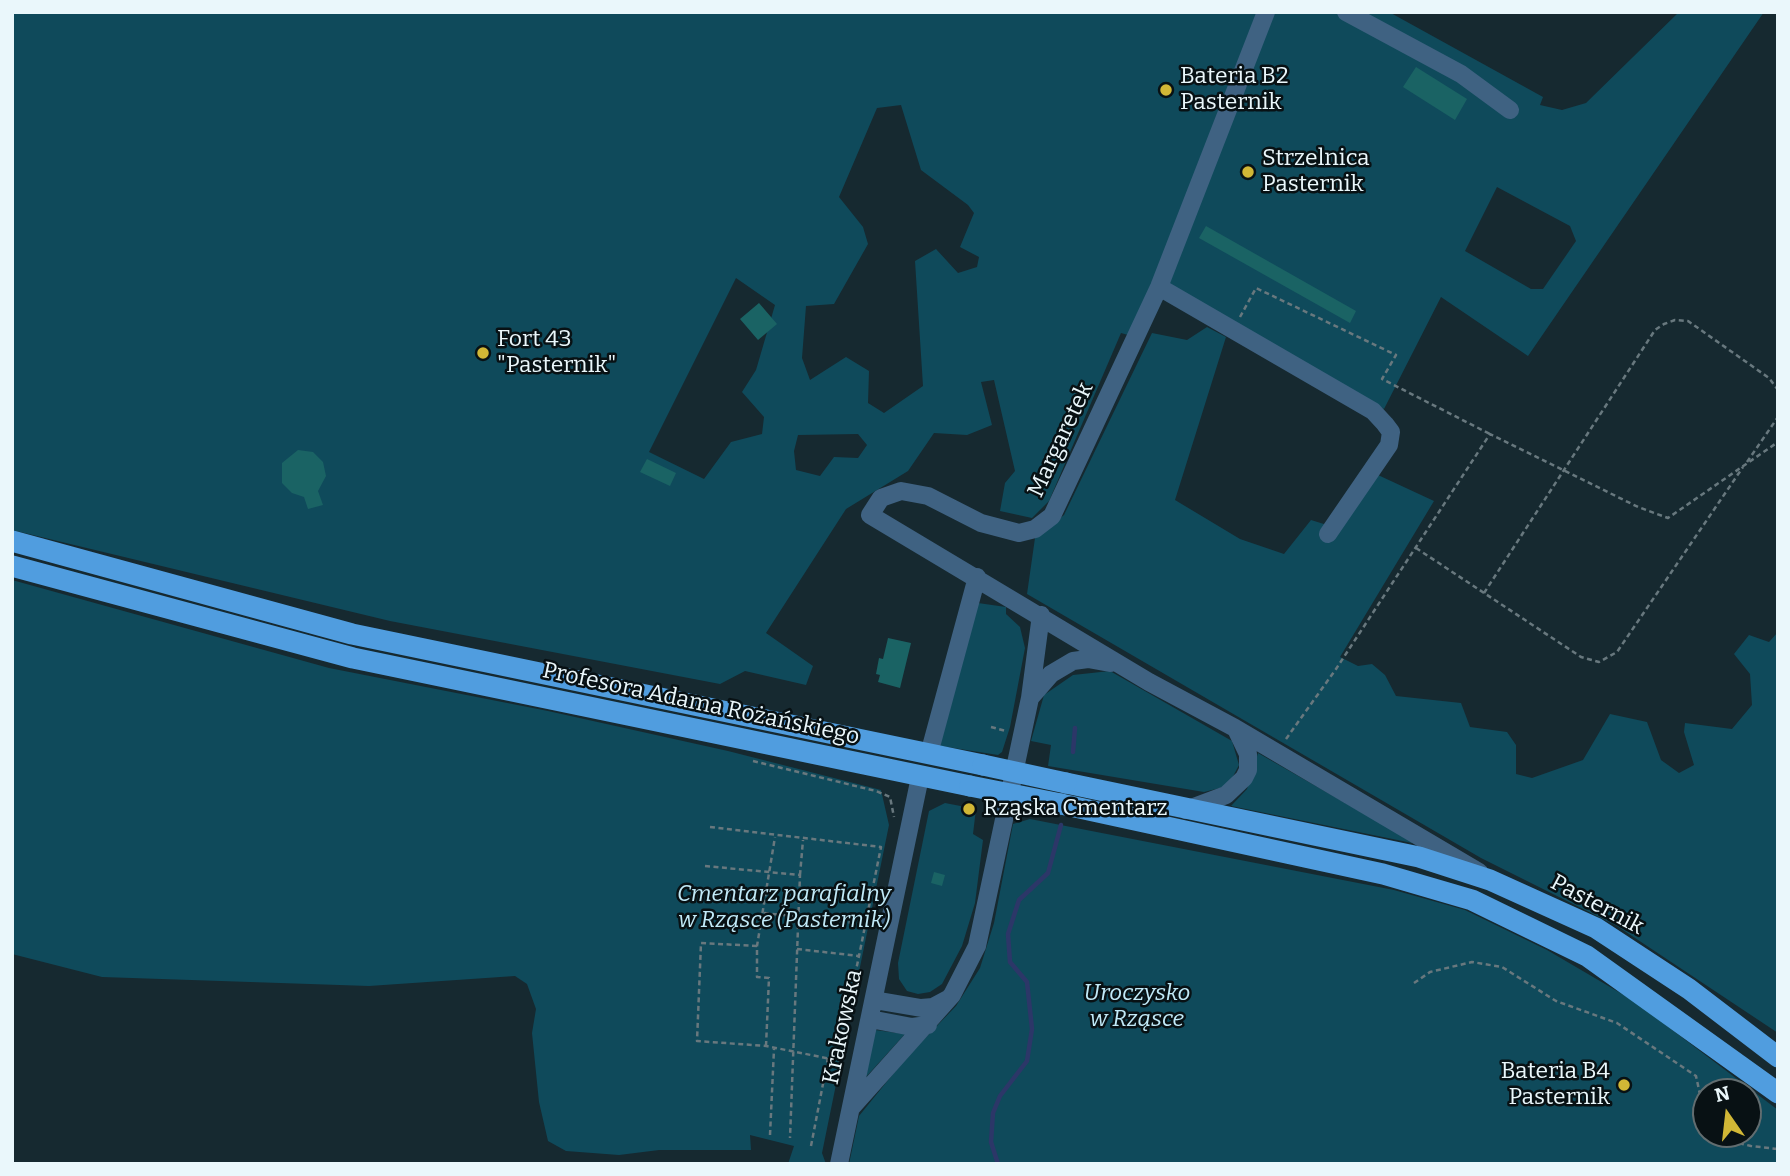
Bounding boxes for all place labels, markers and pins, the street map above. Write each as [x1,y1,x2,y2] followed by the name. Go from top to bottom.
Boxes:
[1180,63,1288,117] place label: Bateria B2 Pasternik
[1158,82,1174,98] marker: Bateria B2 Pasternik
[1262,145,1370,199] place label: Strzelnica Pasternik
[1240,164,1256,180] marker: Strzelnica Pasternik
[497,326,616,380] place label: Fort 43 "Pasternik"
[475,345,491,361] marker: Fort 43 "Pasternik"
[983,795,1168,823] place label: Rząska Cmentarz
[961,801,977,817] marker: Rząska Cmentarz
[1501,1058,1610,1112] place label: Bateria B4 Pasternik
[1616,1077,1632,1093] marker: Bateria B4 Pasternik

